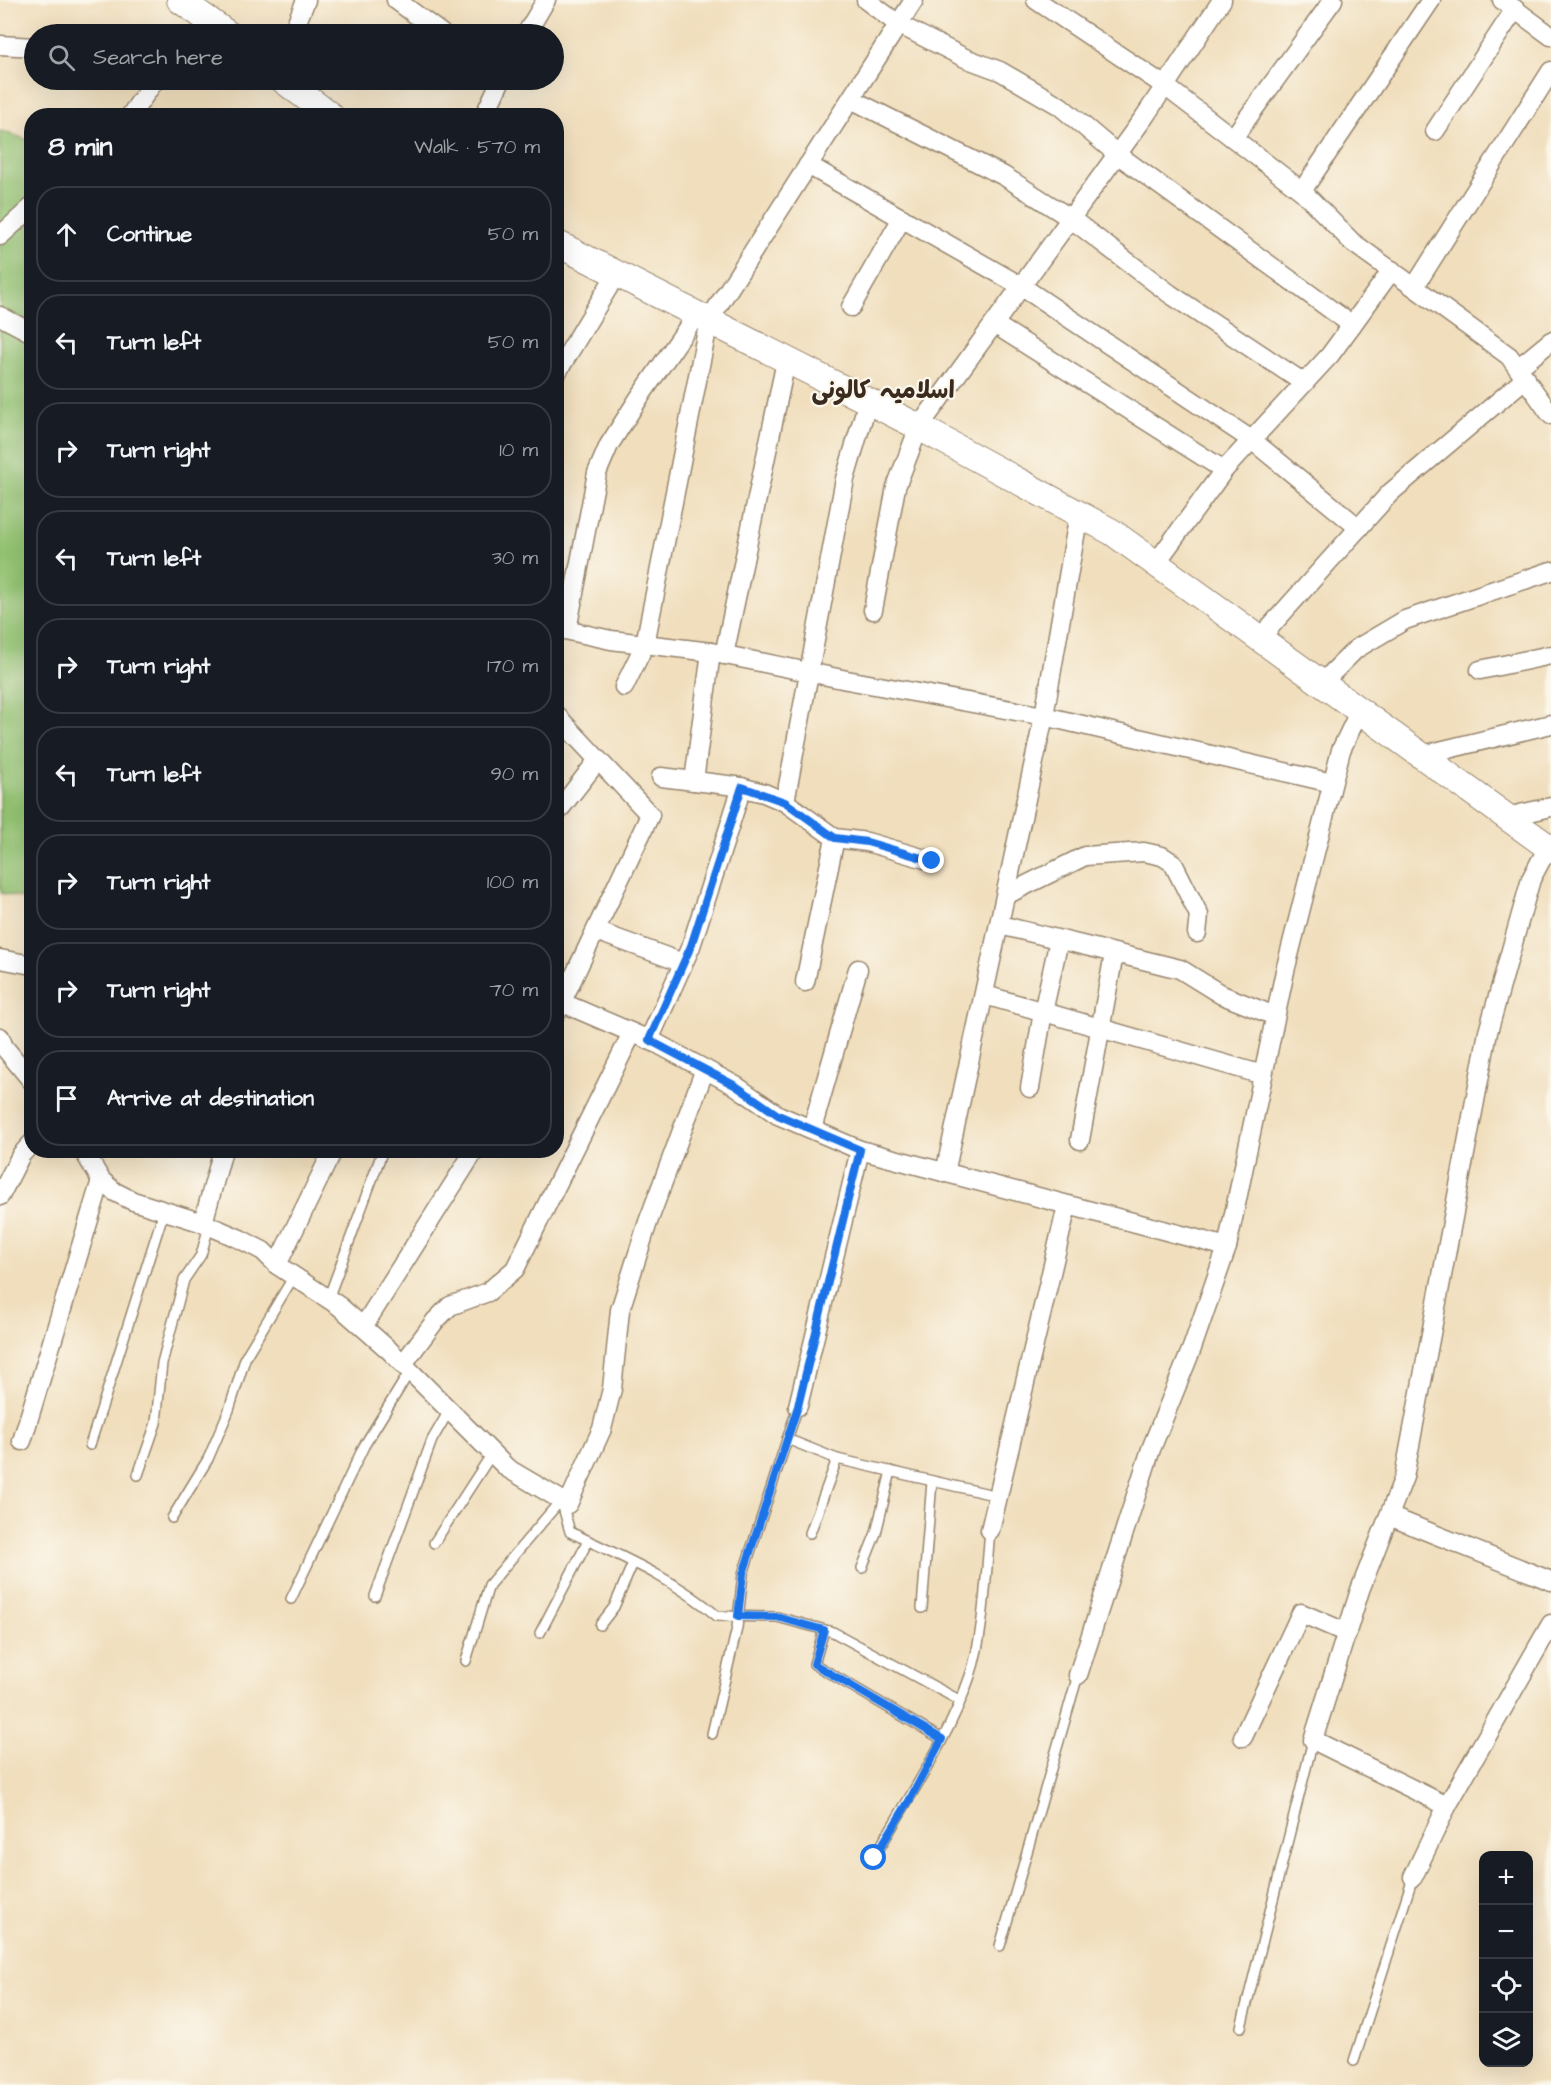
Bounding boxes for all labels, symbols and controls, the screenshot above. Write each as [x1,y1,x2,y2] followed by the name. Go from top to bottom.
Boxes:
[24,24,564,90] search box
[45,41,78,74] icon: search
[93,42,223,73] text: Search here
[48,129,112,165] text: 8 min
[414,133,540,161] text: Walk · 570 m
[50,218,83,251] icon: ahead
[107,219,192,250] text: Continue
[488,220,538,248] text: 50 m
[50,326,83,359] icon: left
[107,327,201,358] text: Turn left
[488,328,538,356] text: 50 m
[811,374,955,408] district label: اسلامیہ کالونی
[50,434,83,467] icon: right
[107,435,210,466] text: Turn right
[499,436,538,464] text: 10 m
[50,542,83,575] icon: left
[107,543,201,574] text: Turn left
[492,544,538,572] text: 30 m
[50,650,83,683] icon: right
[107,651,210,682] text: Turn right
[487,652,538,680] text: 170 m
[50,758,83,791] icon: left
[107,759,201,790] text: Turn left
[490,760,538,788] text: 90 m
[918,847,944,873] route end
[50,866,83,899] icon: right
[107,867,210,898] text: Turn right
[487,868,538,896] text: 100 m
[50,974,83,1007] icon: right
[107,975,210,1006] text: Turn right
[490,976,538,1004] text: 70 m
[50,1082,83,1115] icon: arrive
[107,1083,314,1114] text: Arrive at destination
[860,1844,886,1870] route start
[1479,1851,1533,2067] map controls
[1479,1851,1533,1905] button: +
[1479,1905,1533,1959] button: −
[1479,1959,1533,2013] button: locate
[1479,2013,1533,2067] button: layers

